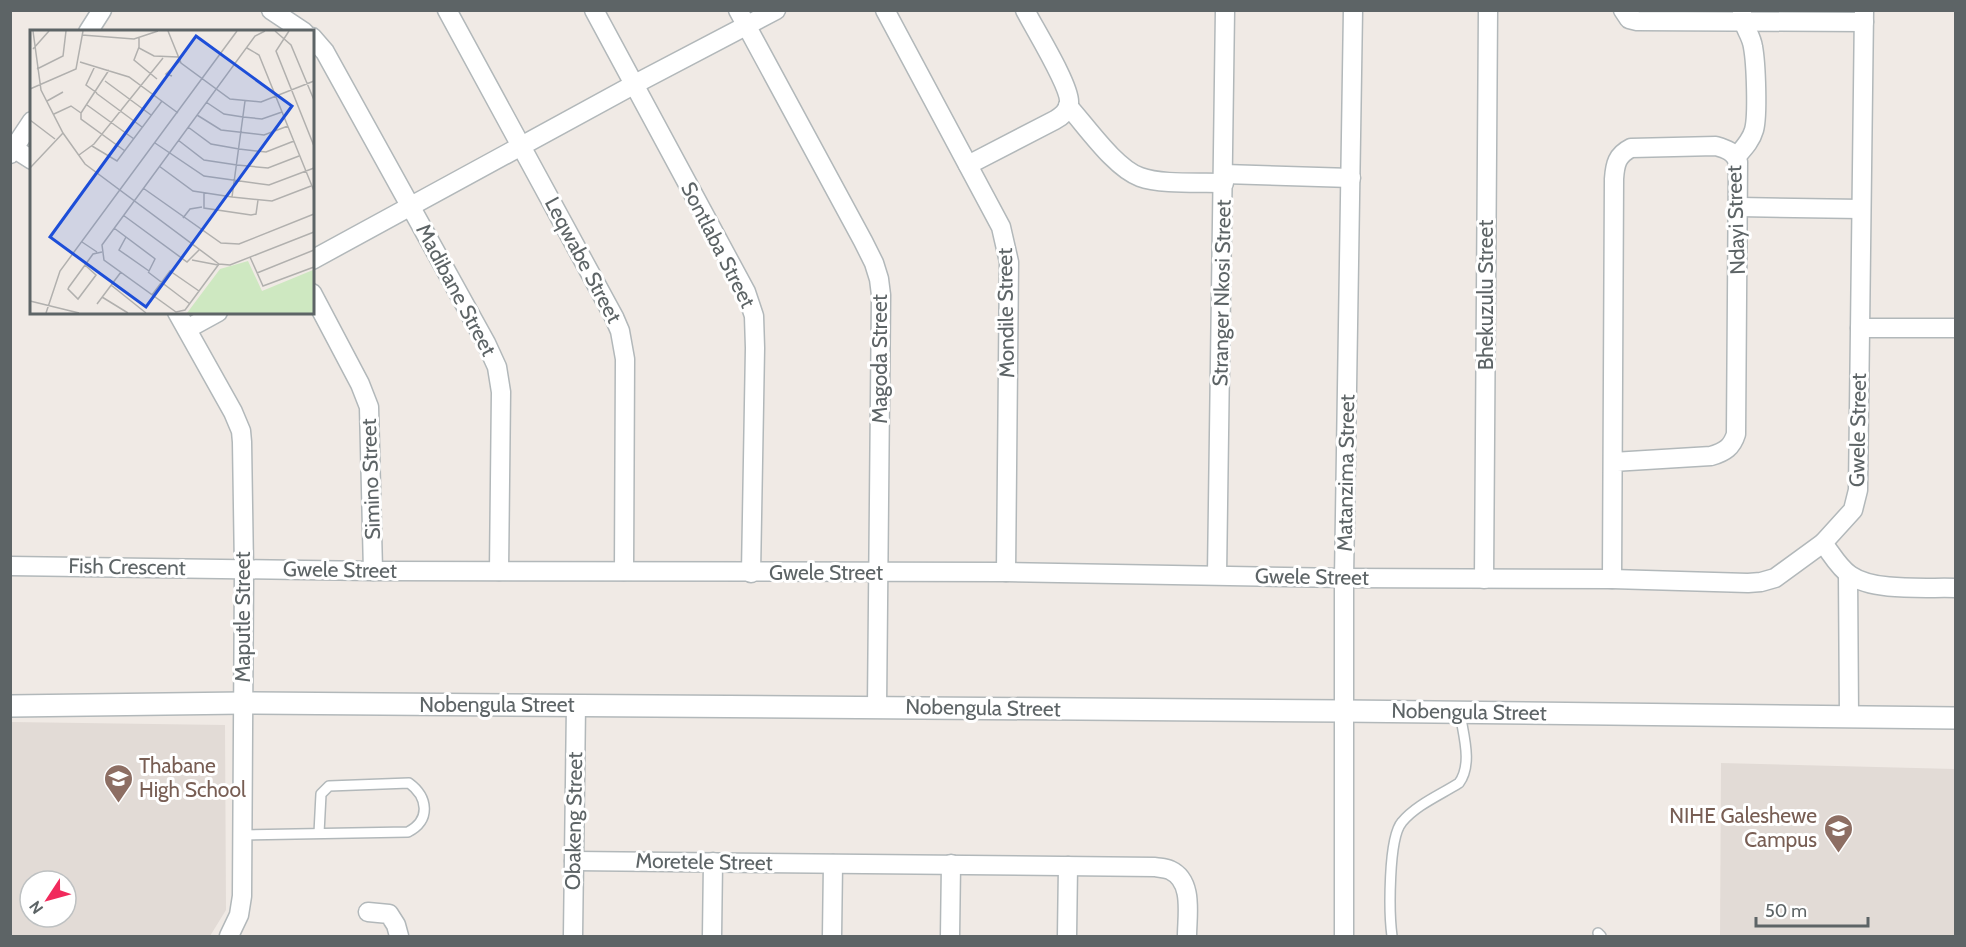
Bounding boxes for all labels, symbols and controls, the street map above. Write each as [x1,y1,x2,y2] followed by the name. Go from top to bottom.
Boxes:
[30,30,314,314] inset map
[1721,165,1750,275] street label: Ndayi Street
[676,178,761,312] street label: Sontlaba Street
[540,192,627,327] street label: Leqwabe Street
[1207,199,1236,387] street label: Stranger Nkosi Street
[411,219,502,360] street label: Madibane Street
[1473,220,1498,370] street label: Bhekuzulu Street
[992,248,1019,378] street label: Mondile Street
[867,294,892,424] street label: Magoda Street
[1844,373,1871,487] street label: Gwele Street
[1332,394,1359,552] street label: Matanzima Street
[356,418,385,540] street label: Simino Street
[230,551,255,683] street label: Maputle Street
[68,553,186,580] street label: Fish Crescent
[283,556,397,583] street label: Gwele Street
[769,560,883,585] street label: Gwele Street
[1255,563,1369,590] street label: Gwele Street
[419,692,575,717] street label: Nobengula Street
[905,694,1061,721] street label: Nobengula Street
[1391,698,1547,725] street label: Nobengula Street
[560,752,587,890] street label: Obakeng Street
[139,753,246,802] place label: Thabane High School
[102,762,134,804] school or university icon: Thabane High School
[1669,803,1817,852] place label: NIHE Galeshewe Campus
[1822,812,1854,854] school or university icon: NIHE Galeshewe Campus
[635,848,773,875] street label: Moretele Street
[18,869,78,929] north arrow
[1756,890,1868,928] scale bar
[25,897,47,918] text: N
[1765,900,1807,922] text: 50 m

